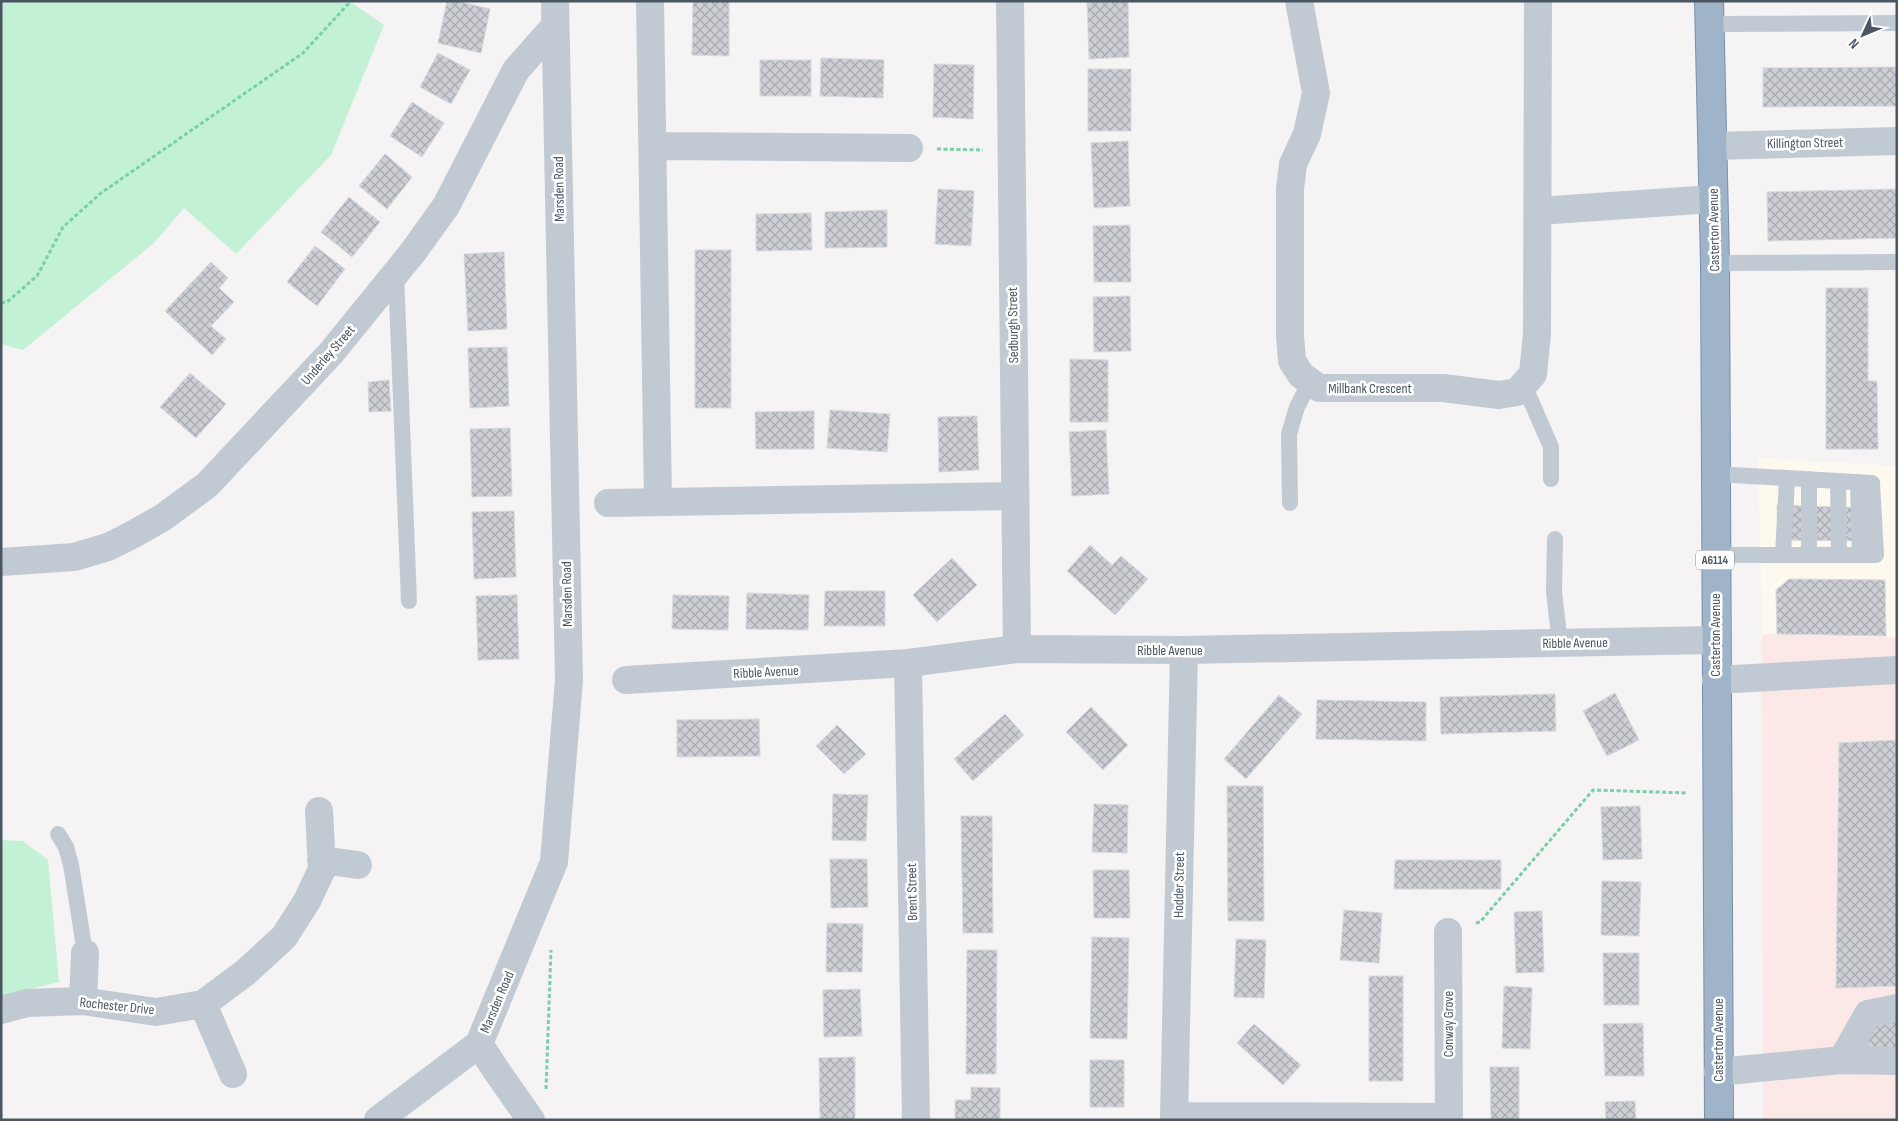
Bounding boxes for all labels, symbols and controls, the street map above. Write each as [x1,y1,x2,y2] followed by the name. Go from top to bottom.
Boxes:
[1838,10,1888,60] north arrow
[1845,35,1863,52] text: N
[1767,134,1843,152] street label: Killington Street
[550,156,568,222] street label: Marsden Road
[1705,188,1723,272] street label: Casterton Avenue
[1004,287,1022,363] street label: Sedburgh Street
[297,322,359,388] street label: Underley Street
[1328,380,1412,397] street label: Millbank Crescent
[1696,550,1734,570] road number: A6114
[558,561,576,627] street label: Marsden Road
[1707,593,1724,677] street label: Casterton Avenue
[1542,634,1608,652] street label: Ribble Avenue
[1137,642,1203,659] street label: Ribble Avenue
[733,662,799,682] street label: Ribble Avenue
[1170,852,1188,918] street label: Hodder Street
[903,863,921,921] street label: Brent Street
[476,968,518,1035] street label: Marsden Road
[1440,991,1457,1057] street label: Conway Grove
[79,994,155,1018] street label: Rochester Drive
[1710,998,1727,1082] street label: Casterton Avenue

